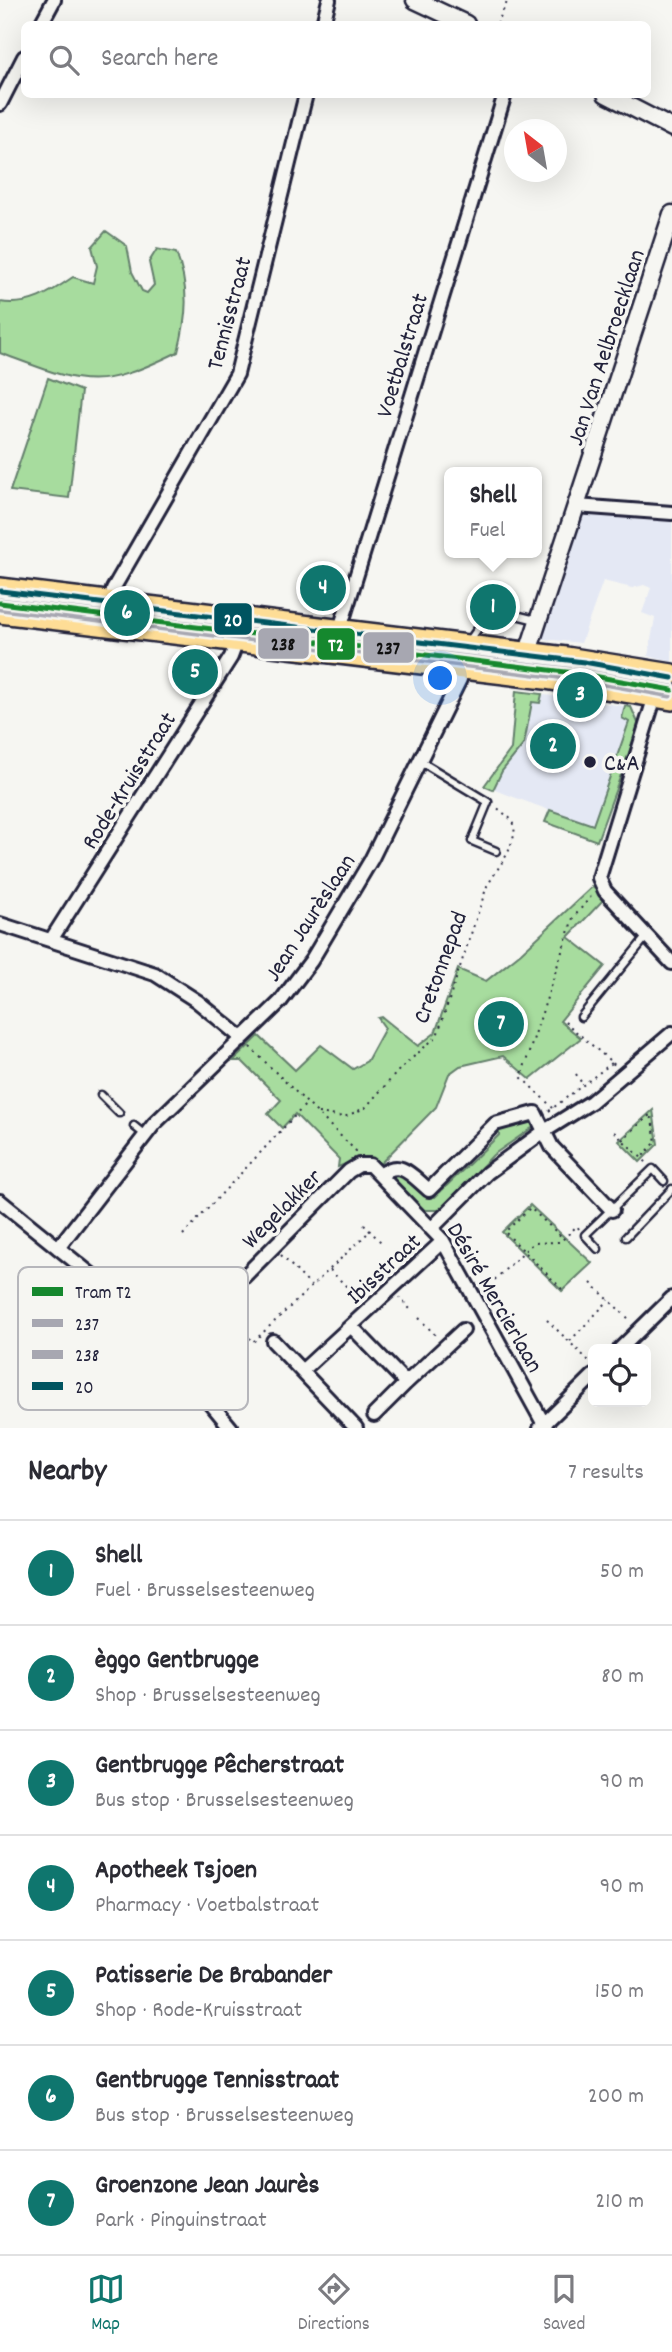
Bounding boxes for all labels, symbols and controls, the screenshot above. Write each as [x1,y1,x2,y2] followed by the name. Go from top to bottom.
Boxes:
[21,21,651,98] search box
[45,41,83,79] icon: search
[101,41,219,78] text: Search here
[504,119,567,182] north arrow
[560,245,656,451] street label: Jan Van Aelbroecklaan
[199,253,262,374] street label: Tennisstraat
[369,289,439,422] street label: Voetbalstraat
[444,467,542,558] popup
[469,478,517,515] text: Shell
[469,515,505,548] text: Fuel
[300,562,346,614] pin: 4
[470,581,516,633] pin: 1
[104,587,150,639] pin: 6
[213,602,253,636] line badge: 20
[224,609,242,636] text: 20
[257,627,310,660] line badge: 238
[316,627,356,661] line badge: T2
[362,631,415,664] line badge: 237
[271,633,296,660] text: 238
[328,634,344,661] text: T2
[376,637,400,664] text: 237
[172,646,218,698] pin: 5
[423,661,457,695] your location
[557,669,603,721] pin: 3
[75,706,186,857] street label: Rode-Kruisstraat
[530,720,576,772] pin: 2
[604,748,640,782] place label: C&A
[582,754,598,770] marker: C&A
[257,848,366,989] street label: Jean Jaurèslaan
[406,907,478,1029] street label: Cretonnepad
[478,998,524,1050] pin: 7
[235,1162,331,1258] street label: Wegelakker
[437,1217,550,1380] street label: Désiré Mercierlaan
[340,1226,430,1314] street label: Ibisstraat
[18,1267,248,1410] legend
[75,1281,132,1308] text: Tram T2
[75,1313,99,1340] text: 237
[75,1344,99,1371] text: 238
[588,1344,651,1407] map controls
[588,1344,651,1407] button: locate
[75,1376,94,1403] text: 20
[28,1452,106,1495] text: Nearby
[568,1457,644,1490] text: 7 results
[95,1538,142,1575] text: Shell
[48,1556,54,1589] text: 1
[600,1556,644,1589] text: 50 m
[95,1575,315,1608] text: Fuel · Brusselsesteenweg
[95,1643,259,1680] text: èggo Gentbrugge
[46,1661,56,1694] text: 2
[601,1661,644,1694] text: 80 m
[95,1680,320,1713] text: Shop · Brusselsesteenweg
[95,1748,344,1785] text: Gentbrugge Pêcherstraat
[46,1766,56,1799] text: 3
[600,1766,644,1799] text: 90 m
[95,1785,354,1818] text: Bus stop · Brusselsesteenweg
[95,1853,257,1890] text: Apotheek Tsjoen
[46,1871,56,1904] text: 4
[600,1871,644,1904] text: 90 m
[95,1890,319,1923] text: Pharmacy · Voetbalstraat
[95,1958,332,1995] text: Patisserie De Brabander
[46,1976,56,2009] text: 5
[595,1976,644,2009] text: 150 m
[95,1995,302,2028] text: Shop · Rode-Kruisstraat
[95,2063,339,2100] text: Gentbrugge Tennisstraat
[45,2081,57,2114] text: 6
[588,2081,644,2114] text: 200 m
[95,2100,354,2133] text: Bus stop · Brusselsesteenweg
[95,2168,319,2205] text: Groenzone Jean Jaurès
[47,2186,55,2219] text: 7
[595,2186,644,2219] text: 210 m
[95,2205,267,2238] text: Park · Pinguinstraat
[87,2270,125,2339] tab: Map
[298,2270,370,2339] tab: Directions
[543,2270,585,2339] tab: Saved

